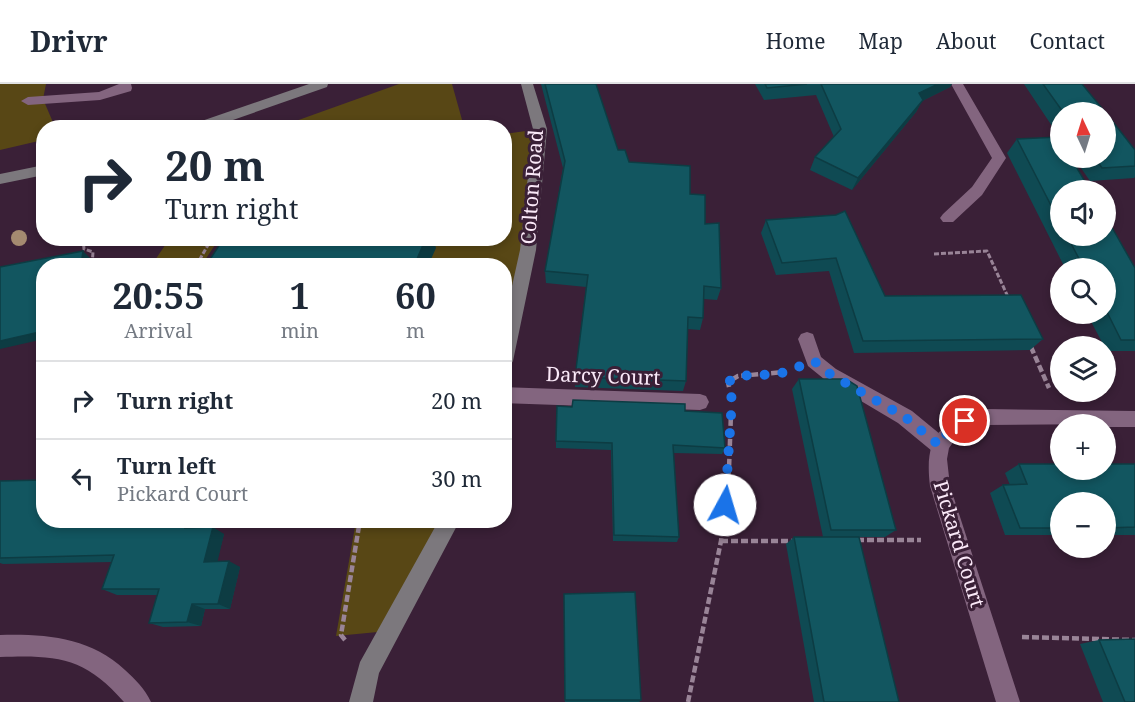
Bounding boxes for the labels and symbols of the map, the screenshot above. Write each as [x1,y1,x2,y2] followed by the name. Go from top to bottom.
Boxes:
[1050,102,1116,168] north arrow
[514,129,549,245] street label: Colton Road
[545,360,661,391] street label: Darcy Court
[939,395,990,446] pin
[693,473,757,537] position arrow
[927,477,992,611] street label: Pickard Court

